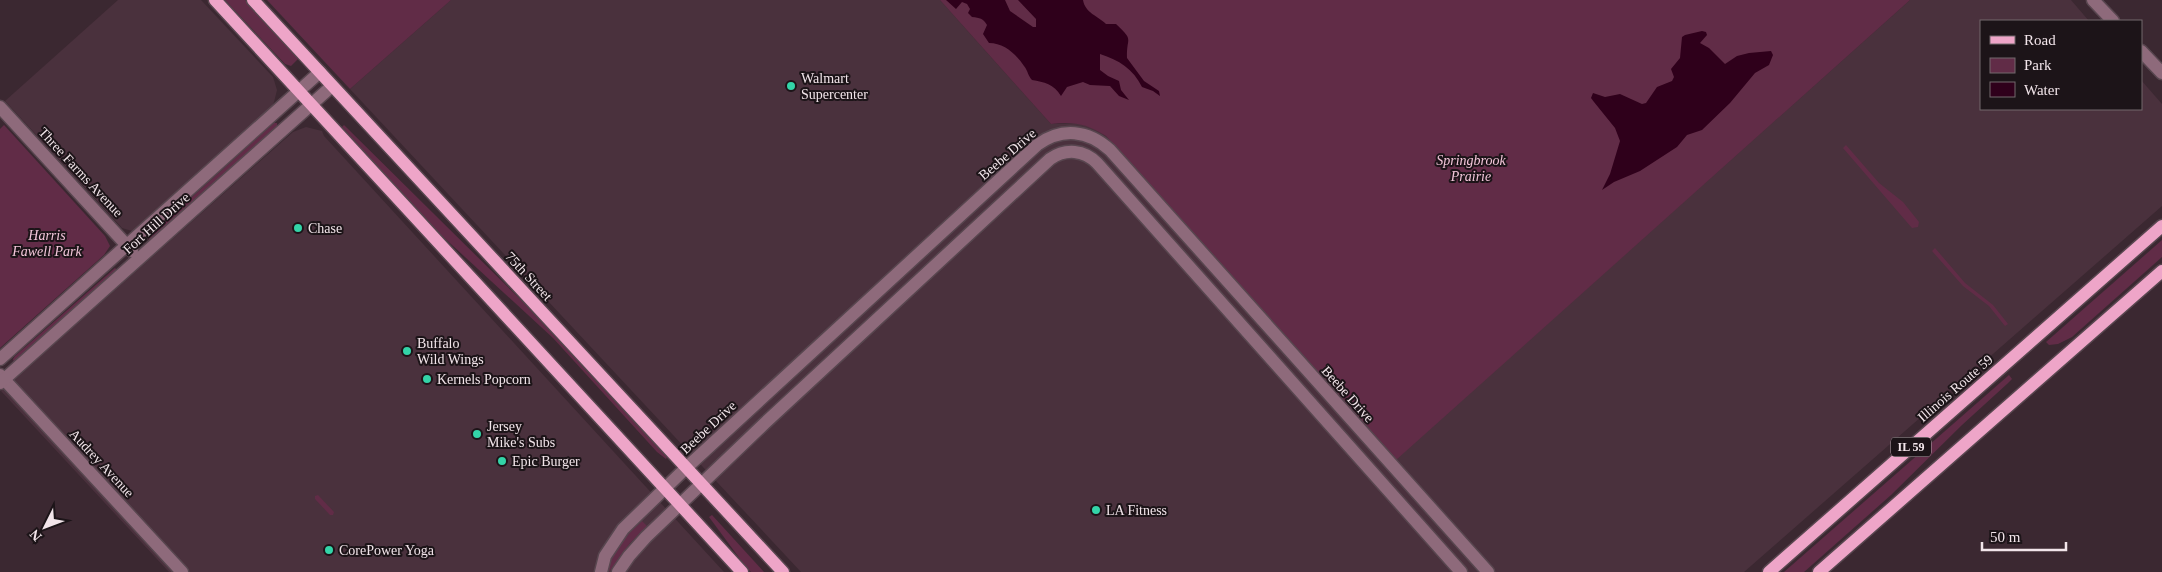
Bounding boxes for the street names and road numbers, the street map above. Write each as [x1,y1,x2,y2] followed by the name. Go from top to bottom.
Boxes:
[35,125,126,220] street label: Three Farms Avenue
[976,126,1039,183] street label: Beebe Drive
[120,190,193,257] street label: Fort Hill Drive
[502,249,555,304] street label: 75th Street
[1915,352,1996,425] street label: Illinois Route 59
[1319,363,1377,425] street label: Beebe Drive
[677,398,739,457] street label: Beebe Drive
[66,426,137,500] street label: Audrey Avenue
[1891,438,1931,457] road number: IL 59

